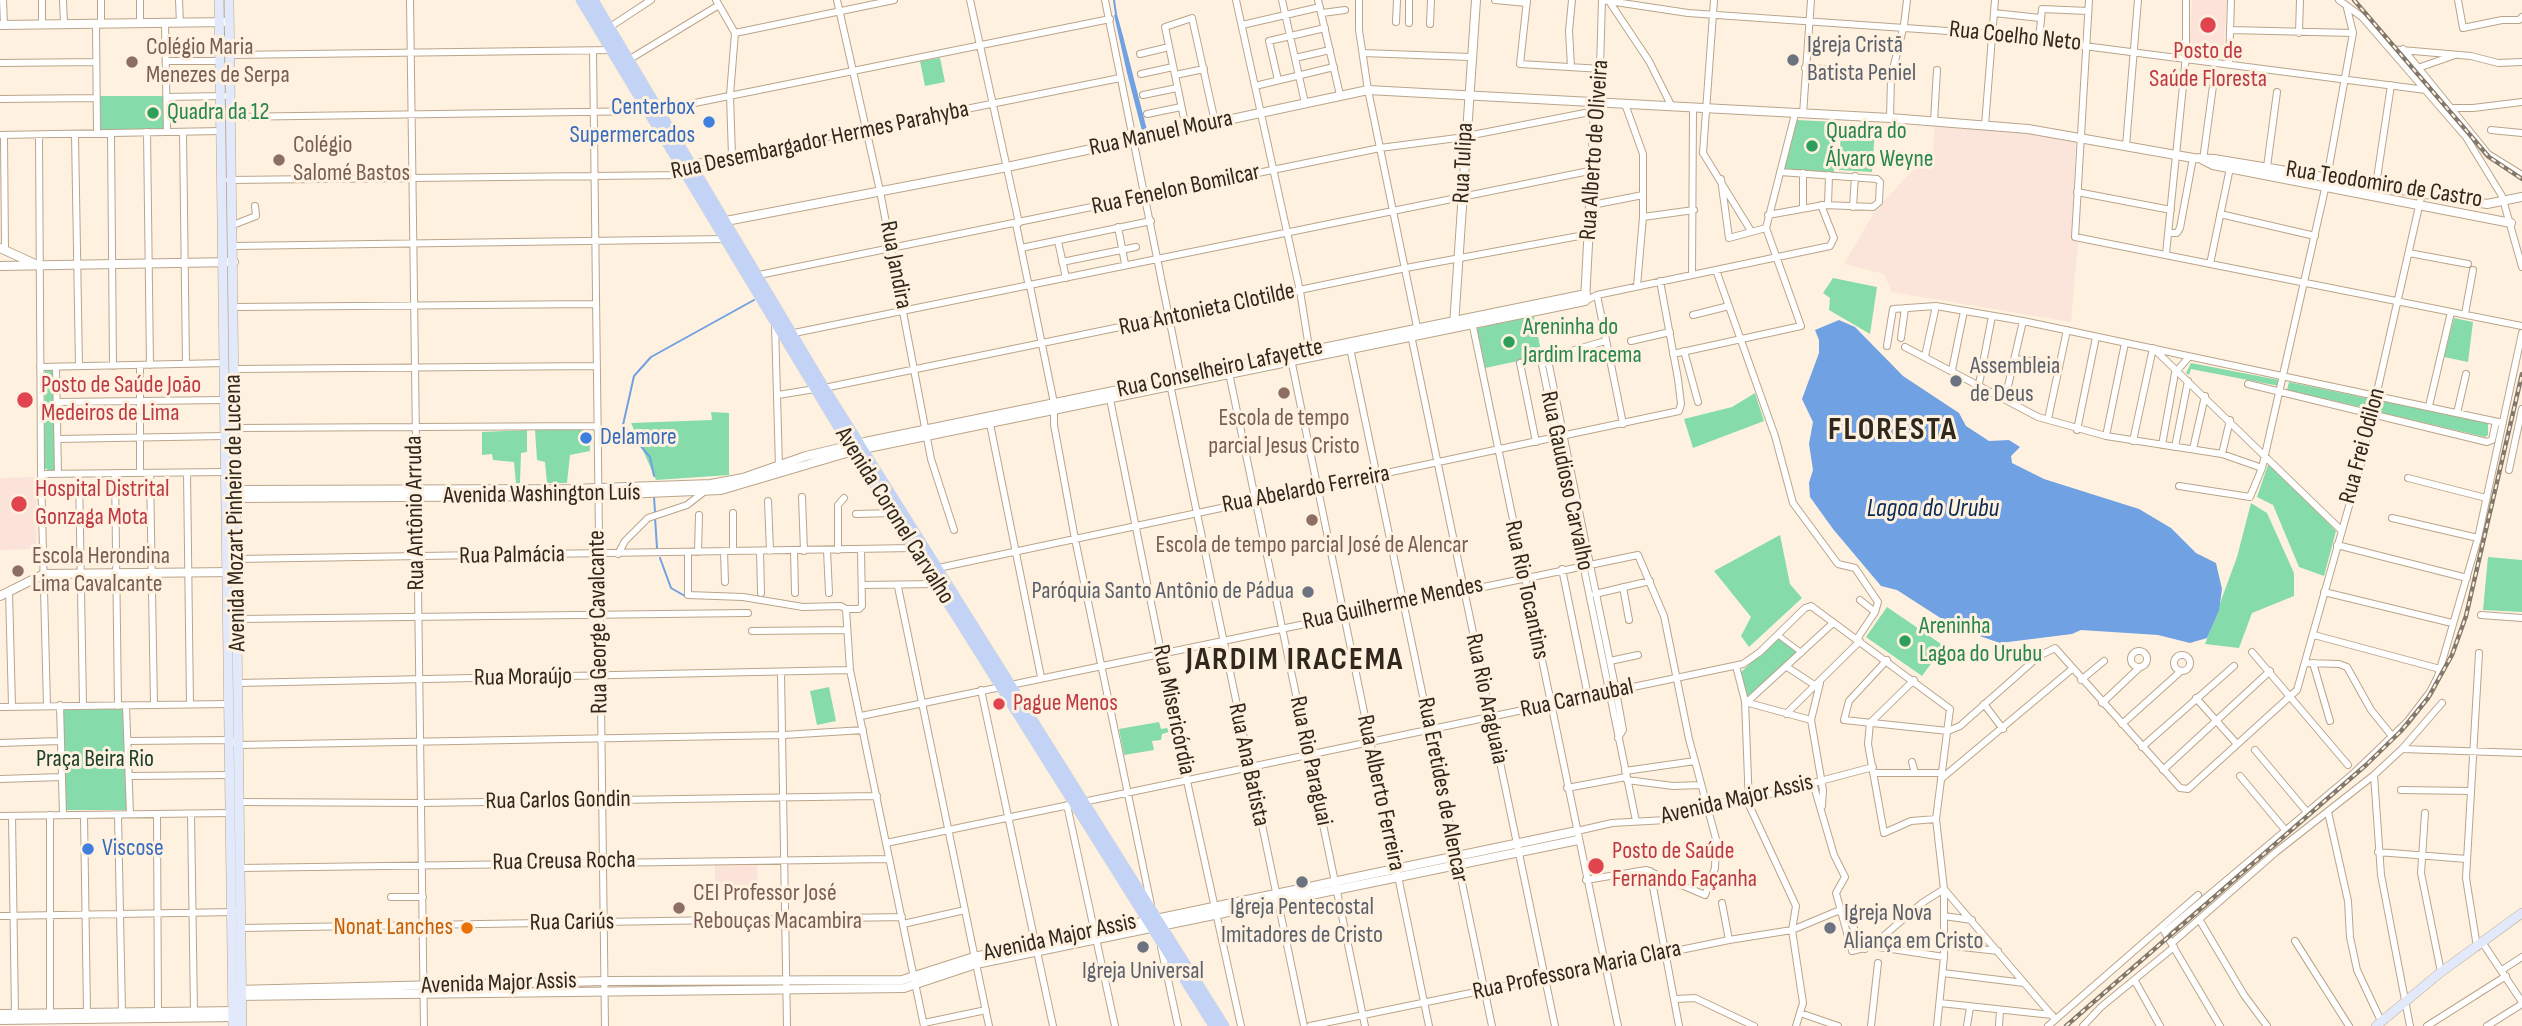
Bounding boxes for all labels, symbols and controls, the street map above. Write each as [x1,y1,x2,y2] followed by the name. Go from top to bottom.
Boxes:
[2198,15,2218,35] marker: Posto de Saúde Floresta
[1948,16,2082,58] street label: Rua Coelho Neto
[1807,32,1916,88] place label: Igreja Cristã Batista Peniel
[146,34,290,90] place label: Colégio Maria Menezes de Serpa
[2149,38,2267,94] place label: Posto de Saúde Floresta
[1785,52,1801,68] marker: Igreja Cristã Batista Peniel
[124,54,140,70] marker: Colégio Maria Menezes de Serpa
[1574,59,1616,241] street label: Rua Alberto de Oliveira
[570,94,695,150] place label: Centerbox Supermercados
[669,95,971,187] street label: Rua Desembargador Hermes Parahyba
[167,99,269,127] place label: Quadra da 12
[145,105,161,121] marker: Quadra da 12
[1087,105,1235,163] street label: Rua Manuel Moura
[701,114,717,130] marker: Centerbox Supermercados
[1826,118,1933,174] place label: Quadra do Álvaro Weyne
[1448,122,1480,204] street label: Rua Tulipa
[293,132,410,188] place label: Colégio Salomé Bastos
[1804,138,1820,154] marker: Quadra do Álvaro Weyne
[271,152,287,168] marker: Colégio Salomé Bastos
[2284,155,2484,215] street label: Rua Teodomiro de Castro
[1089,158,1263,222] street label: Rua Fenelon Bomilcar
[872,219,918,311] street label: Rua Jandira
[1116,277,1298,343] street label: Rua Antonieta Clotilde
[1523,314,1642,370] place label: Areninha do Jardim Iracema
[1114,333,1326,405] street label: Rua Conselheiro Lafayette
[1501,334,1517,350] marker: Areninha do Jardim Iracema
[1970,353,2060,409] place label: Assembleia de Deus
[41,372,201,428] place label: Posto de Saúde João Medeiros de Lima
[1948,373,1964,389] marker: Assembleia de Deus
[219,374,253,652] street label: Avenida Mozart Pinheiro de Lucena
[1276,385,1292,401] marker: Escola de tempo parcial Jesus Cristo
[2334,385,2392,507] street label: Rua Frei Odilon
[1533,389,1599,573] street label: Rua Gaudioso Carvalho
[15,390,35,410] marker: Posto de Saúde João Medeiros de Lima
[1208,405,1360,461] place label: Escola de tempo parcial Jesus Cristo
[1829,412,1957,450] district label: FLORESTA
[828,422,960,610] street label: Avenida Coronel Carvalho
[600,424,677,452] place label: Delamore
[578,430,594,446] marker: Delamore
[400,435,432,591] street label: Rua Antônio Arruda
[1220,460,1392,520] street label: Rua Abelardo Ferreira
[35,476,169,532] place label: Hospital Distrital Gonzaga Mota
[443,479,641,511] street label: Avenida Washington Luís
[1867,493,1999,525] water label: Lagoa do Urubu
[9,494,29,514] marker: Hospital Distrital Gonzaga Mota
[1304,512,1320,528] marker: Escola de tempo parcial José de Alencar
[1497,518,1555,662] street label: Rua Rio Tocantins
[583,530,615,714] street label: Rua George Cavalcante
[1156,532,1468,560] place label: Escola de tempo parcial José de Alencar
[459,541,565,571] street label: Rua Palmácia
[32,543,170,599] place label: Escola Herondina Lima Cavalcante
[10,563,26,579] marker: Escola Herondina Lima Cavalcante
[1300,571,1486,637] street label: Rua Guilherme Mendes
[1032,578,1294,606] place label: Paróquia Santo Antônio de Pádua
[1300,584,1316,600] marker: Paróquia Santo Antônio de Pádua
[1919,613,2042,669] place label: Areninha Lagoa do Urubu
[1458,631,1514,767] street label: Rua Rio Araguaia
[1897,633,1913,649] marker: Areninha Lagoa do Urubu
[1145,642,1201,778] street label: Rua Misericórdia
[1187,642,1403,680] district label: JARDIM IRACEMA
[474,663,572,693] street label: Rua Moraújo
[1518,673,1636,725] street label: Rua Carnaubal
[1013,690,1118,718] place label: Pague Menos
[1282,694,1338,828] street label: Rua Rio Paraguai
[1410,695,1474,885] street label: Rua Eretides de Alencar
[991,696,1007,712] marker: Pague Menos
[1221,701,1275,829] street label: Rua Ana Batista
[1349,712,1411,874] street label: Rua Alberto Ferreira
[36,746,154,774] park label: Praça Beira Rio
[1658,768,1816,832] street label: Avenida Major Assis
[485,785,631,817] street label: Rua Carlos Gondin
[102,835,164,863] place label: Viscose
[1612,838,1757,894] place label: Posto de Saúde Fernando Façanha
[80,841,96,857] marker: Viscose
[492,846,636,878] street label: Rua Creusa Rocha
[1586,856,1606,876] marker: Posto de Saúde Fernando Façanha
[1294,874,1310,890] marker: Igreja Pentecostal Imitadores de Cristo
[693,880,862,936] place label: CEI Professor José Rebouças Macambira
[1221,894,1383,950] place label: Igreja Pentecostal Imitadores de Cristo
[671,900,687,916] marker: CEI Professor José Rebouças Macambira
[1844,900,1983,956] place label: Igreja Nova Aliança em Cristo
[529,908,615,938] street label: Rua Cariús
[981,908,1139,968] street label: Avenida Major Assis
[334,914,453,942] place label: Nonat Lanches
[459,920,475,936] marker: Nonat Lanches
[1822,920,1838,936] marker: Igreja Nova Aliança em Cristo
[1470,935,1684,1007] street label: Rua Professora Maria Clara
[1135,939,1151,955] marker: Igreja Universal
[1082,958,1204,986] place label: Igreja Universal
[421,967,577,1001] street label: Avenida Major Assis

